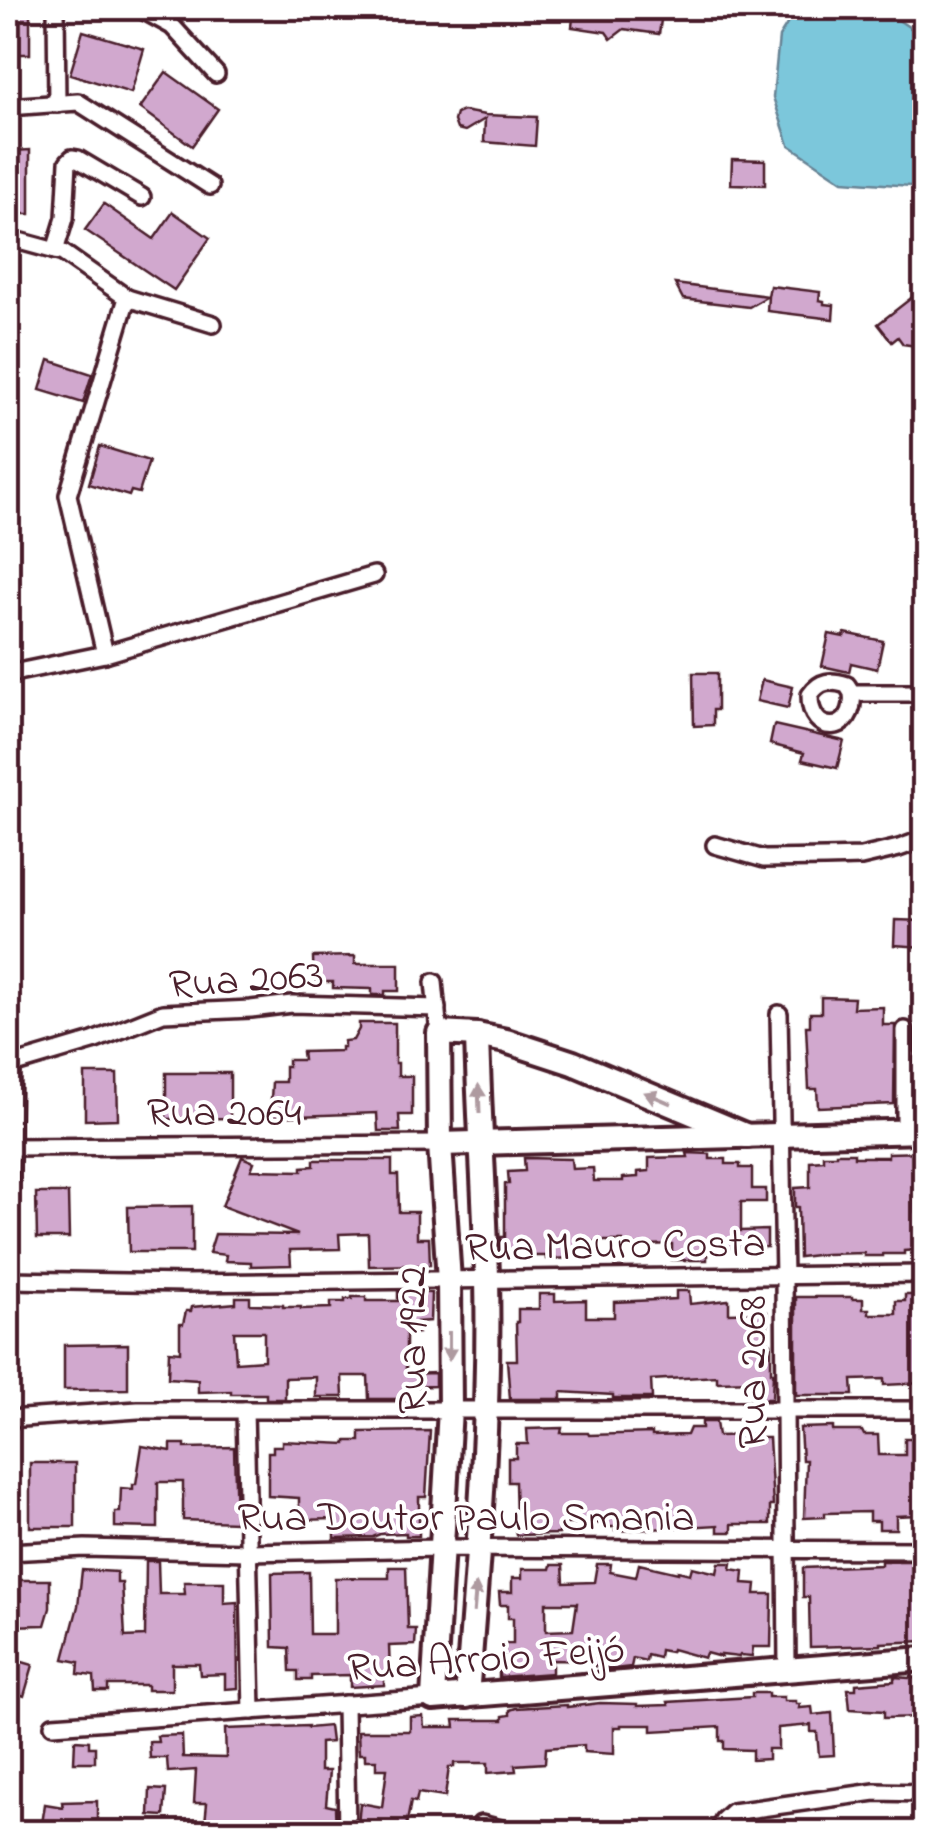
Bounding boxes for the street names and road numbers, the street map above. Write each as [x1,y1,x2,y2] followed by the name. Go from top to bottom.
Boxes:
[167,946,326,1017] street label: Rua 2063
[146,1084,302,1145] street label: Rua 2064
[464,1214,766,1281] street label: Rua Mauro Costa
[384,1266,445,1414] street label: Rua 1922
[724,1295,785,1449] street label: Rua 2068
[237,1489,695,1550] street label: Rua Doutor Paulo Smania
[346,1620,627,1701] street label: Rua Arroio Feijó

